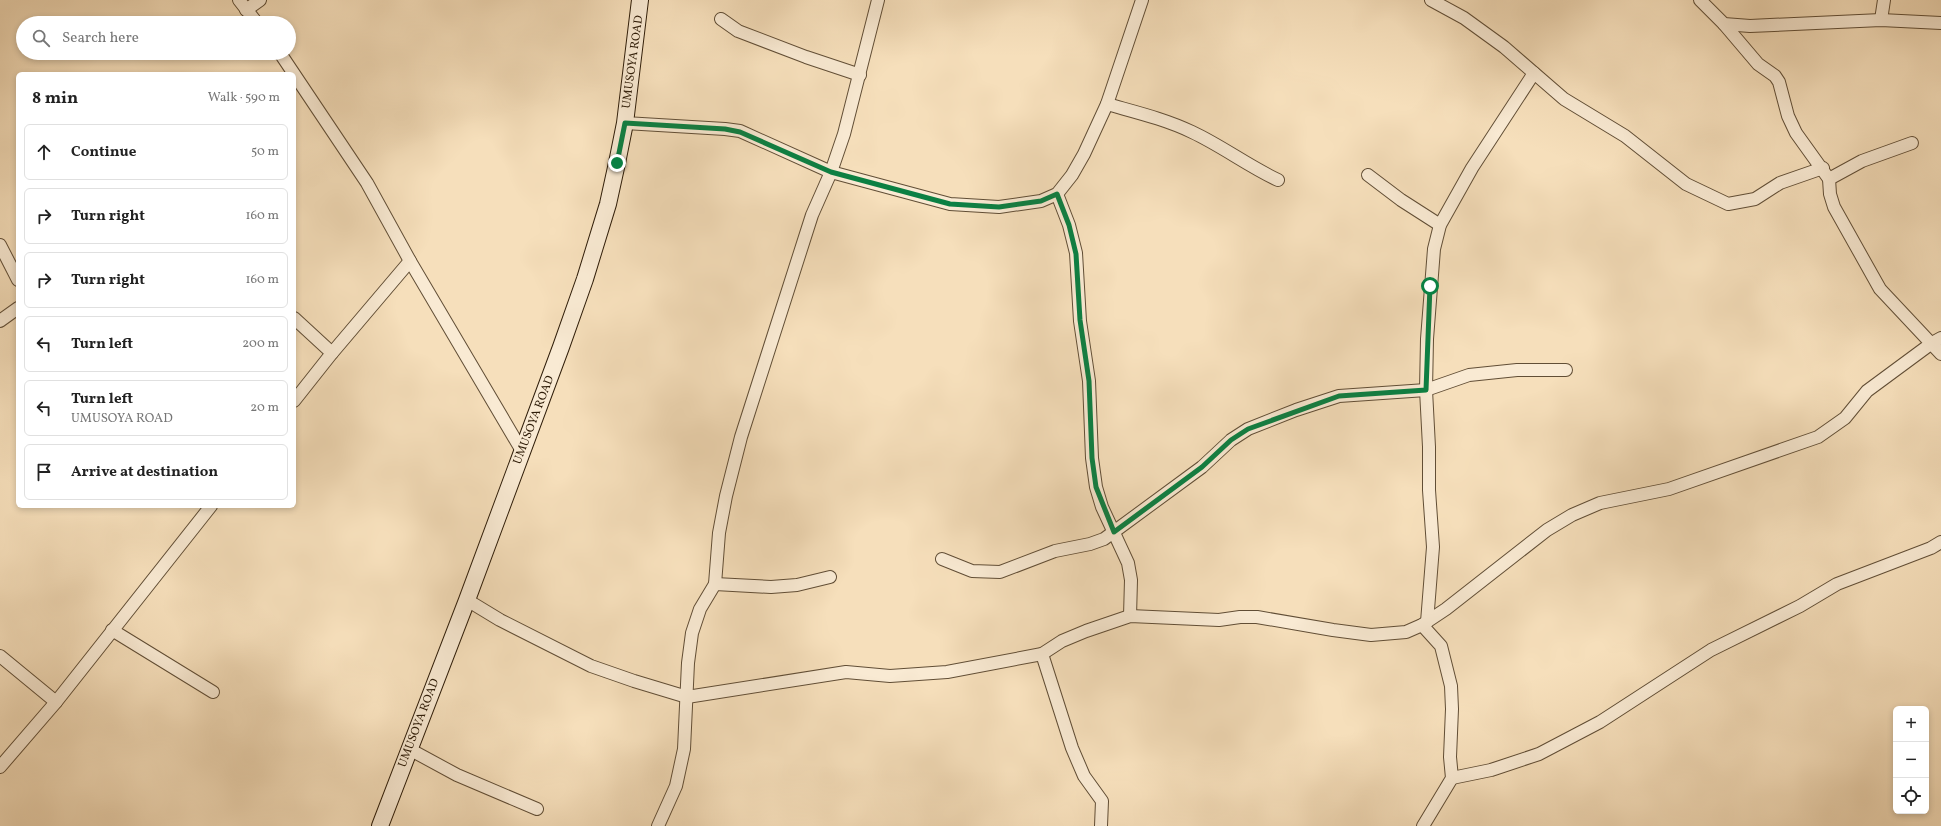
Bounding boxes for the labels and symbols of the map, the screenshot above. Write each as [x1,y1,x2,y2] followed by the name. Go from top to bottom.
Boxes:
[619,14,647,110] street label: UMUSOYA ROAD
[608,154,626,172] route end
[1421,277,1439,295] route start
[510,373,558,467] street label: UMUSOYA ROAD
[395,676,443,770] street label: UMUSOYA ROAD

